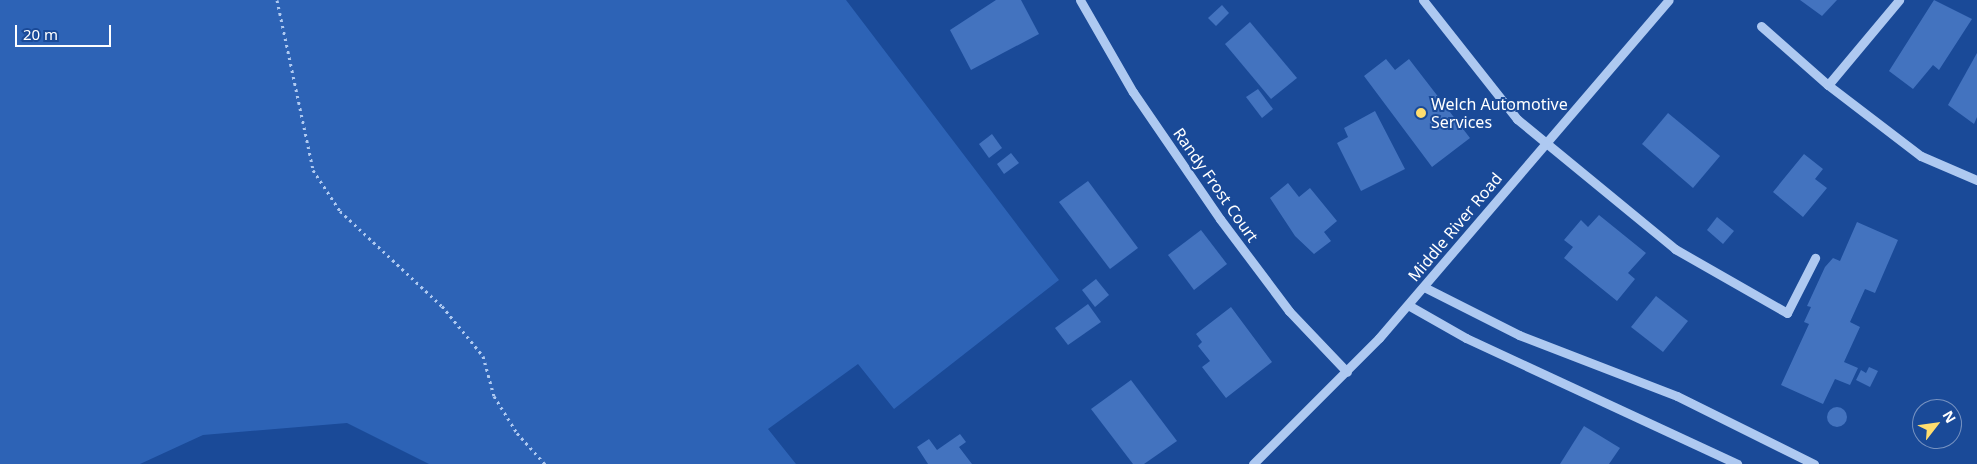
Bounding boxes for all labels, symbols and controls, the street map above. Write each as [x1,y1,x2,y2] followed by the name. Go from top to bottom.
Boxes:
[18,15,114,47] scale bar
[23,24,58,44] text: 20 m
[1431,94,1568,132] place label: Welch Automotive Services
[1415,107,1427,119] marker: Welch Automotive Services
[1169,124,1263,246] street label: Randy Frost Court
[1404,169,1506,285] street label: Middle River Road
[1912,399,1962,449] north arrow
[1938,407,1961,426] text: N

